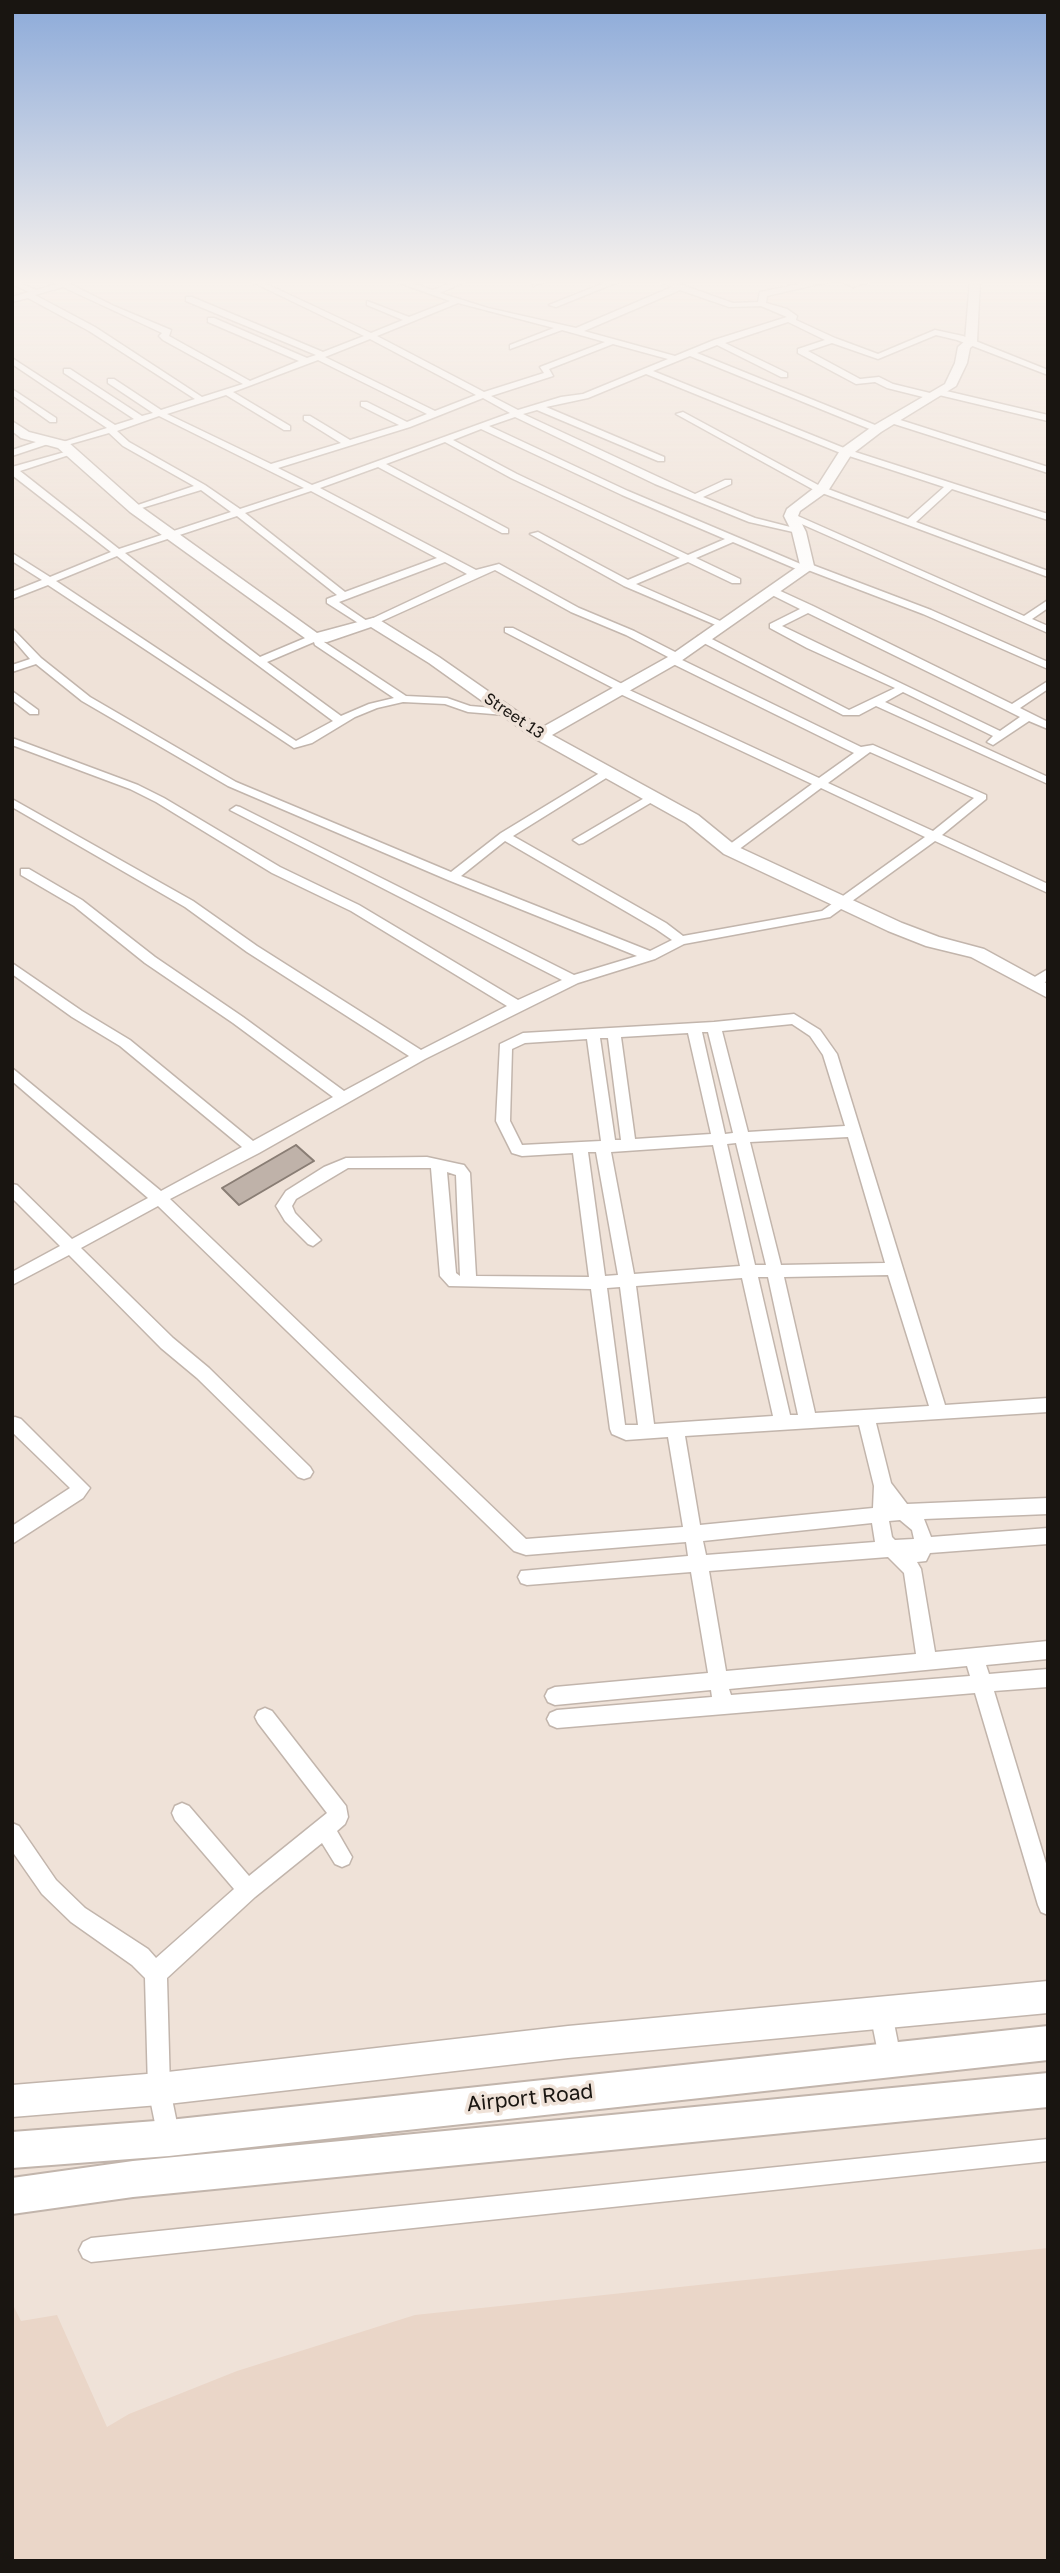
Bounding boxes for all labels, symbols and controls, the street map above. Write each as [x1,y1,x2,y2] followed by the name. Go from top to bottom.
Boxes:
[480,689,548,743] street label: Street 13
[465,2079,595,2117] street label: Airport Road

